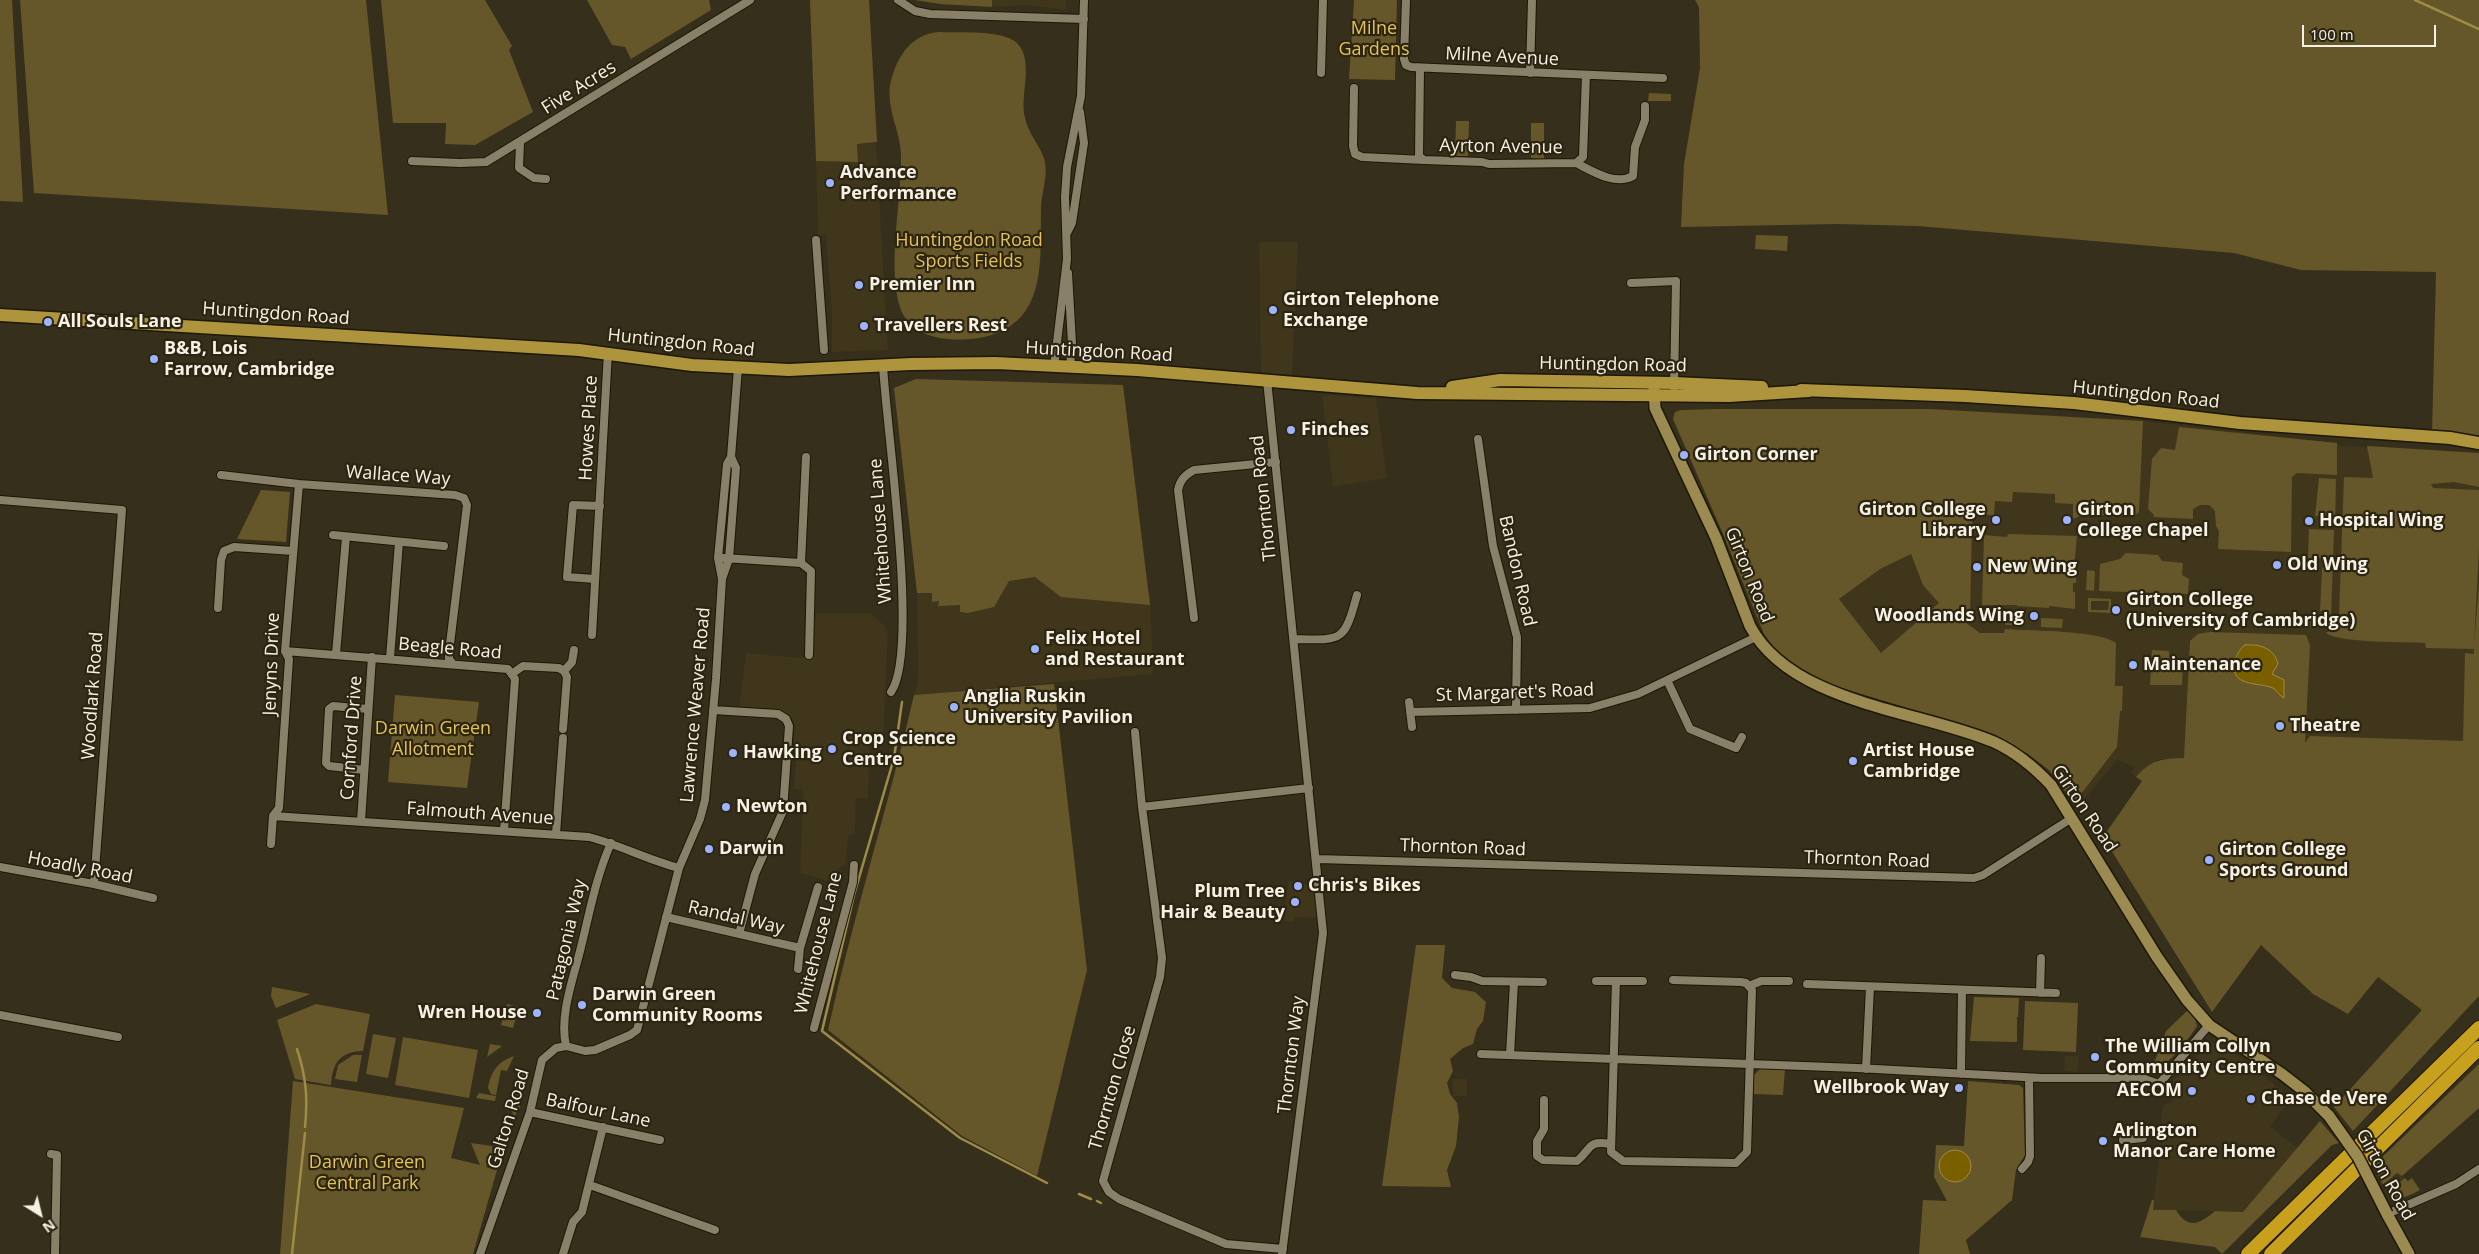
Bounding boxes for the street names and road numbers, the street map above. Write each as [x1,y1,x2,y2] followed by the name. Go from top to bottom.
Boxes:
[1445,43,1559,71] street label: Milne Avenue
[538,57,620,119] street label: Five Acres
[1439,135,1563,159] street label: Ayrton Avenue
[202,298,350,330] street label: Huntingdon Road
[606,325,756,361] street label: Huntingdon Road
[1025,337,1173,367] street label: Huntingdon Road
[1539,353,1687,377] street label: Huntingdon Road
[575,375,603,481] street label: Howes Place
[2071,377,2221,413] street label: Huntingdon Road
[1247,434,1281,562] street label: Thornton Road
[865,458,897,604] street label: Whitehouse Lane
[345,462,451,490] street label: Wallace Way
[1494,513,1540,629] street label: Bandon Road
[1720,524,1778,626] street label: Girton Road
[677,606,715,804] street label: Lawrence Weaver Road
[259,612,285,716] street label: Jenyns Drive
[78,631,108,761] street label: Woodlark Road
[397,634,503,664] street label: Beagle Road
[337,675,367,801] street label: Cornford Drive
[1436,679,1594,707] street label: St Margaret's Road
[2047,761,2121,857] street label: Girton Road
[406,798,554,830] street label: Falmouth Avenue
[1400,835,1526,861] street label: Thornton Road
[26,847,134,889] street label: Hoadly Road
[1804,847,1930,873] street label: Thornton Road
[791,870,847,1016] street label: Whitehouse Lane
[543,877,591,1003] street label: Patagonia Way
[686,896,786,940] street label: Randal Way
[1274,995,1310,1115] street label: Thornton Way
[1085,1023,1141,1153] street label: Thornton Close
[484,1066,534,1172] street label: Galton Road
[544,1089,652,1133] street label: Balfour Lane
[2351,1126,2419,1224] street label: Girton Road

